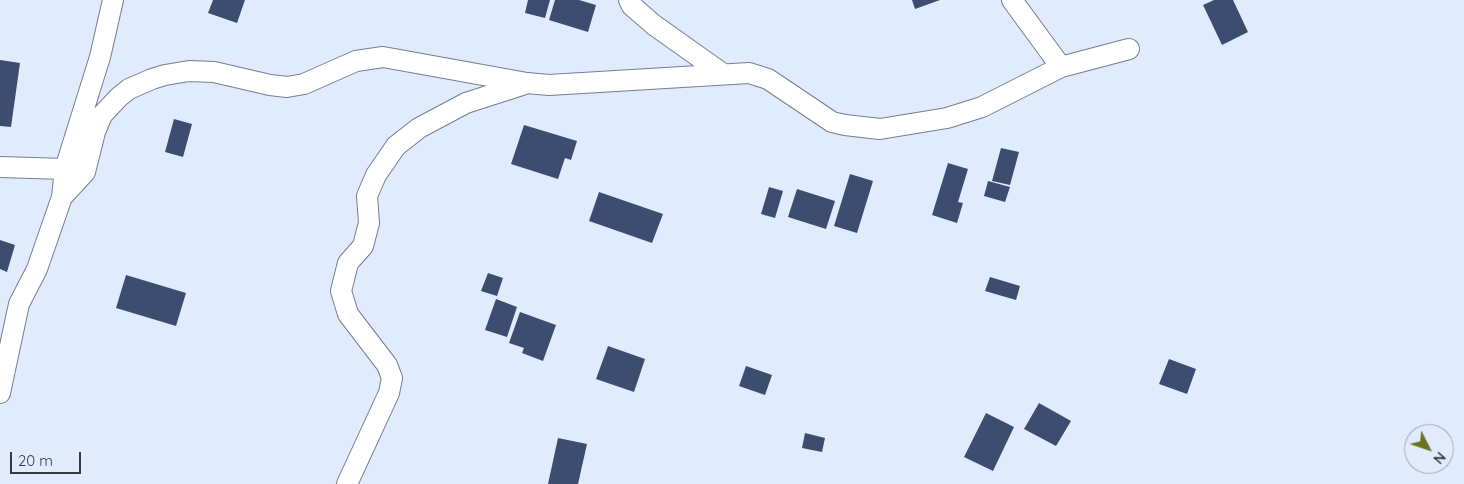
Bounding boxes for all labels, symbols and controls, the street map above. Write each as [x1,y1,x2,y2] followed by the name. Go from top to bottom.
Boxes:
[1404,424,1454,474] north arrow
[12,442,84,474] scale bar
[1429,448,1450,468] text: N
[18,451,53,470] text: 20 m

